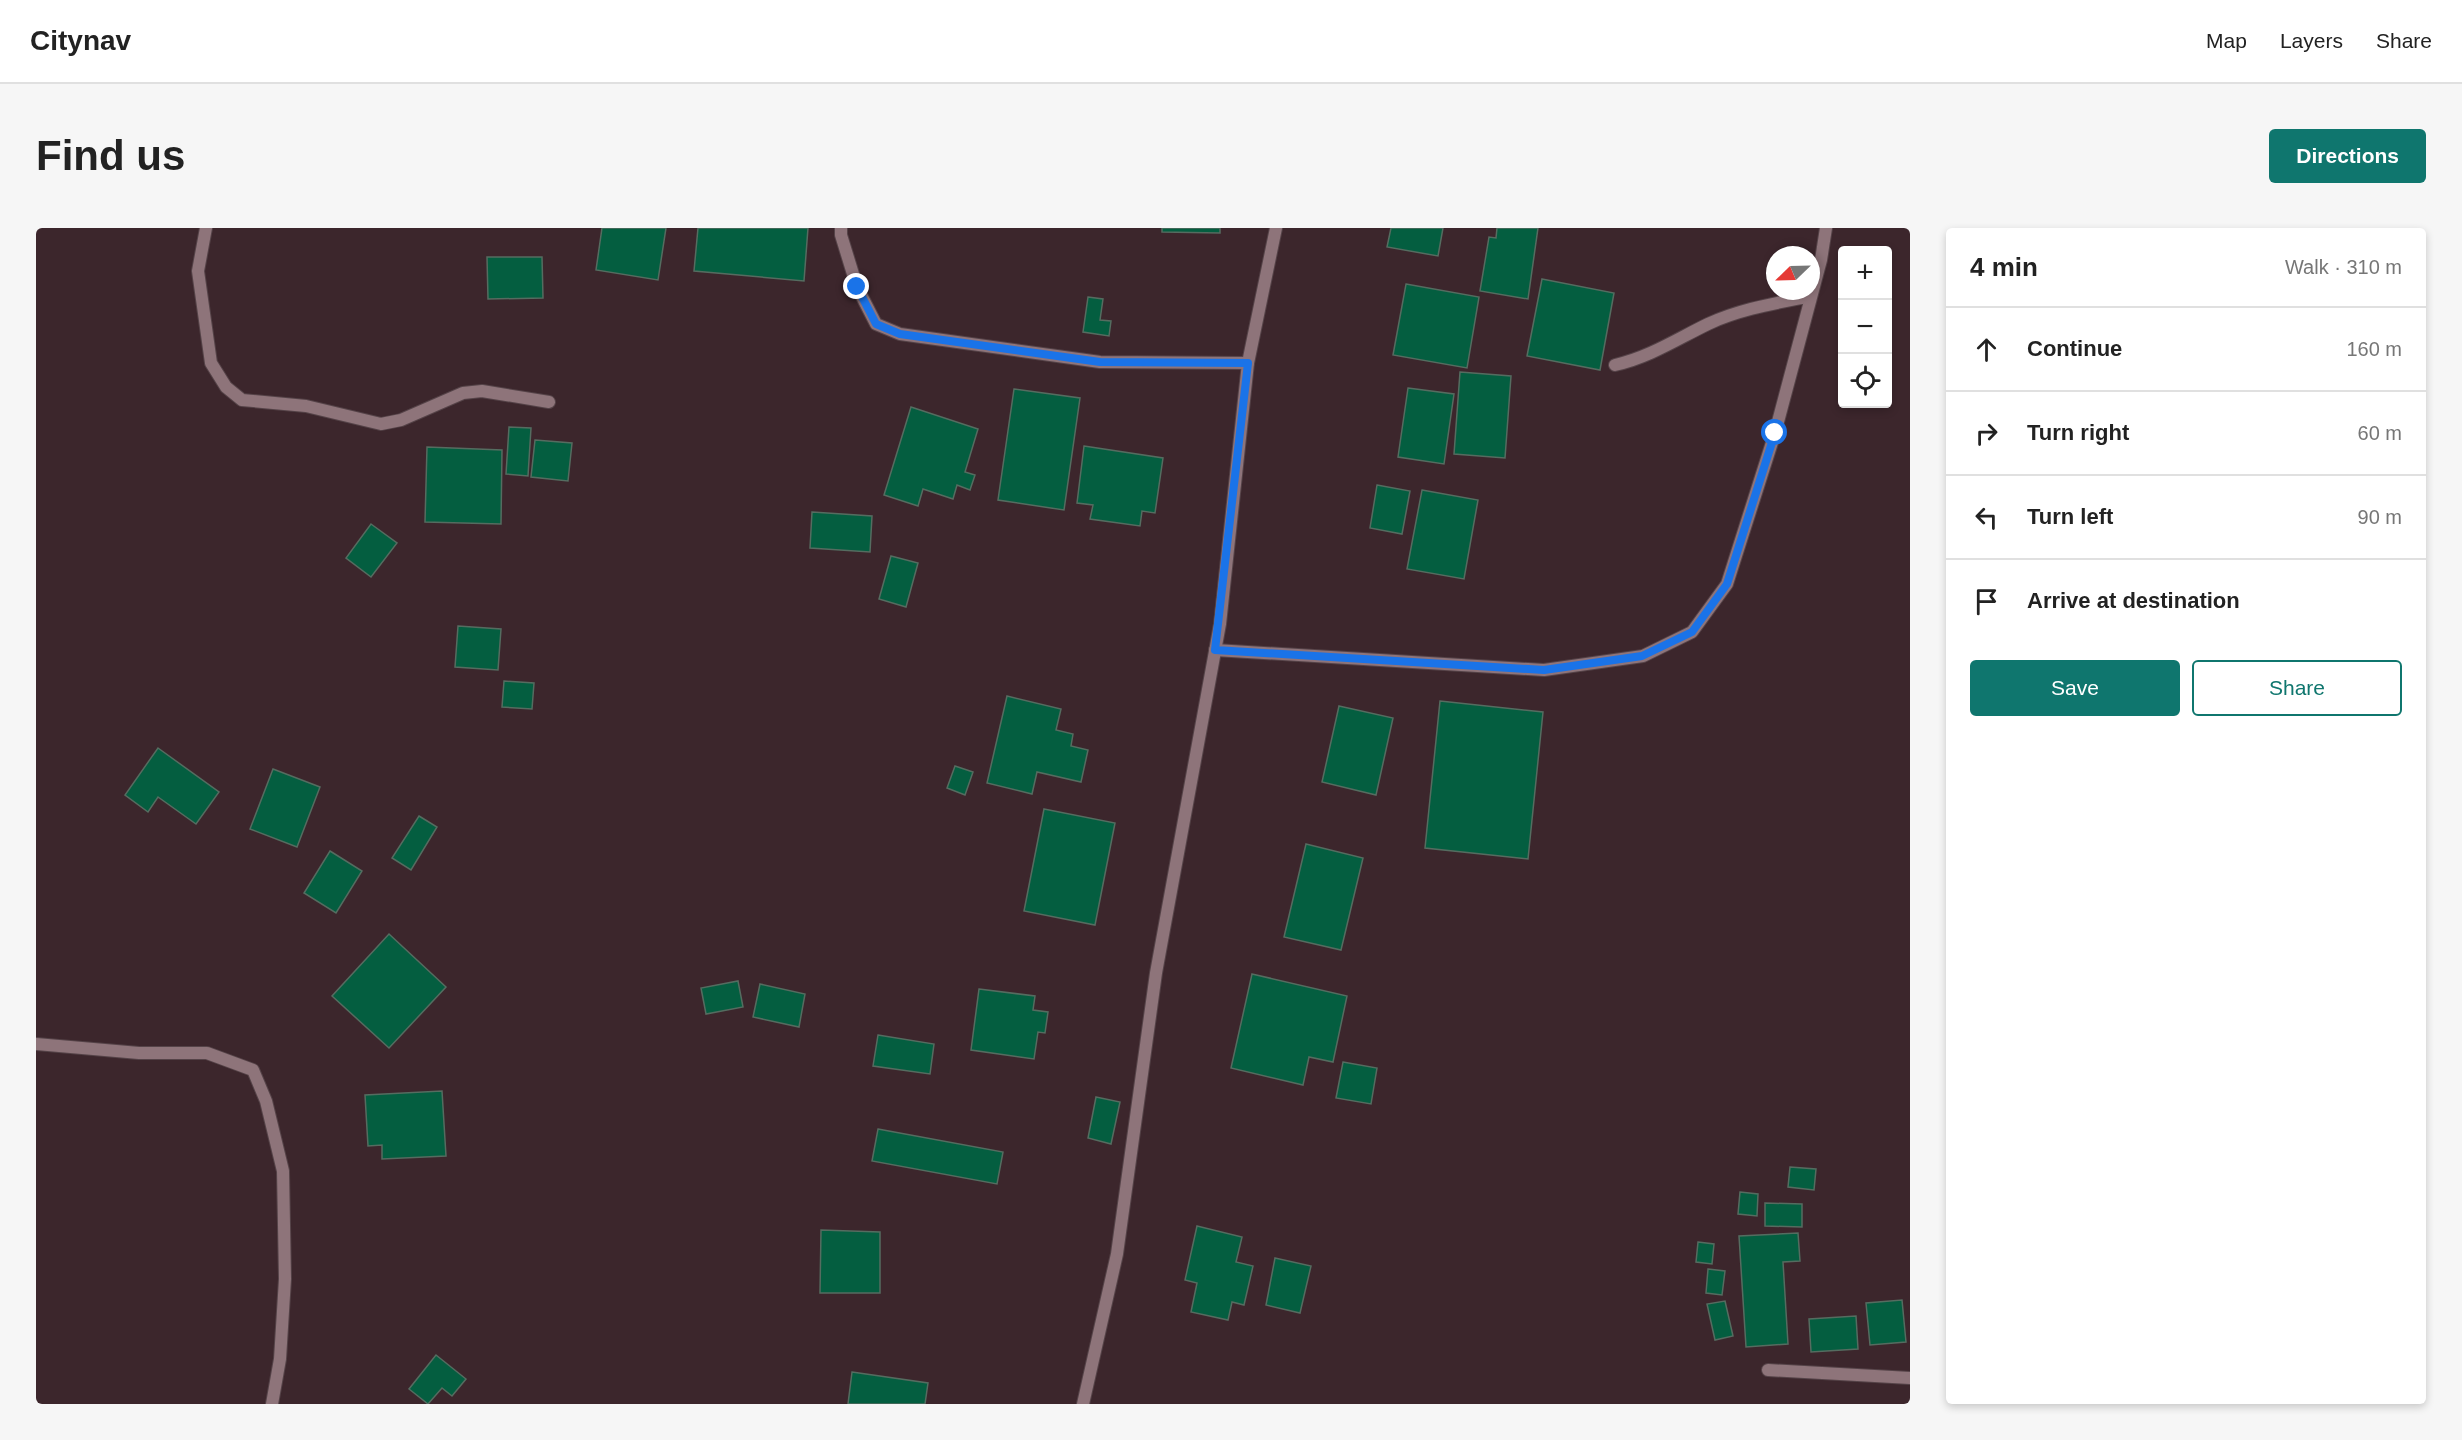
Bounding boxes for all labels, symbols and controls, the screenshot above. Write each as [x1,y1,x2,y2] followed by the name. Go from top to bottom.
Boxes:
[30,25,131,56] text: Citynav
[2206,29,2247,52] text: Map
[2280,29,2343,52] text: Layers
[2376,29,2432,52] text: Share
[2269,129,2426,183] button: Directions
[36,132,185,179] text: Find us
[1766,246,1820,300] north arrow
[1838,246,1892,408] map controls
[1838,246,1892,300] button: +
[1970,252,2038,282] text: 4 min
[2285,256,2402,278] text: Walk · 310 m
[843,273,869,299] route end
[1838,300,1892,354] button: −
[1970,333,2003,366] icon: ahead
[2027,336,2122,361] text: Continue
[2346,338,2402,360] text: 160 m
[1838,354,1892,408] button: locate
[1970,417,2003,450] icon: right
[1761,419,1787,445] route start
[2027,420,2129,445] text: Turn right
[2358,422,2402,444] text: 60 m
[1970,501,2003,534] icon: left
[2027,504,2113,529] text: Turn left
[2358,506,2402,528] text: 90 m
[1970,585,2003,618] icon: arrive
[2027,588,2240,613] text: Arrive at destination
[1970,660,2180,716] button: Save
[2192,660,2402,716] button: Share

